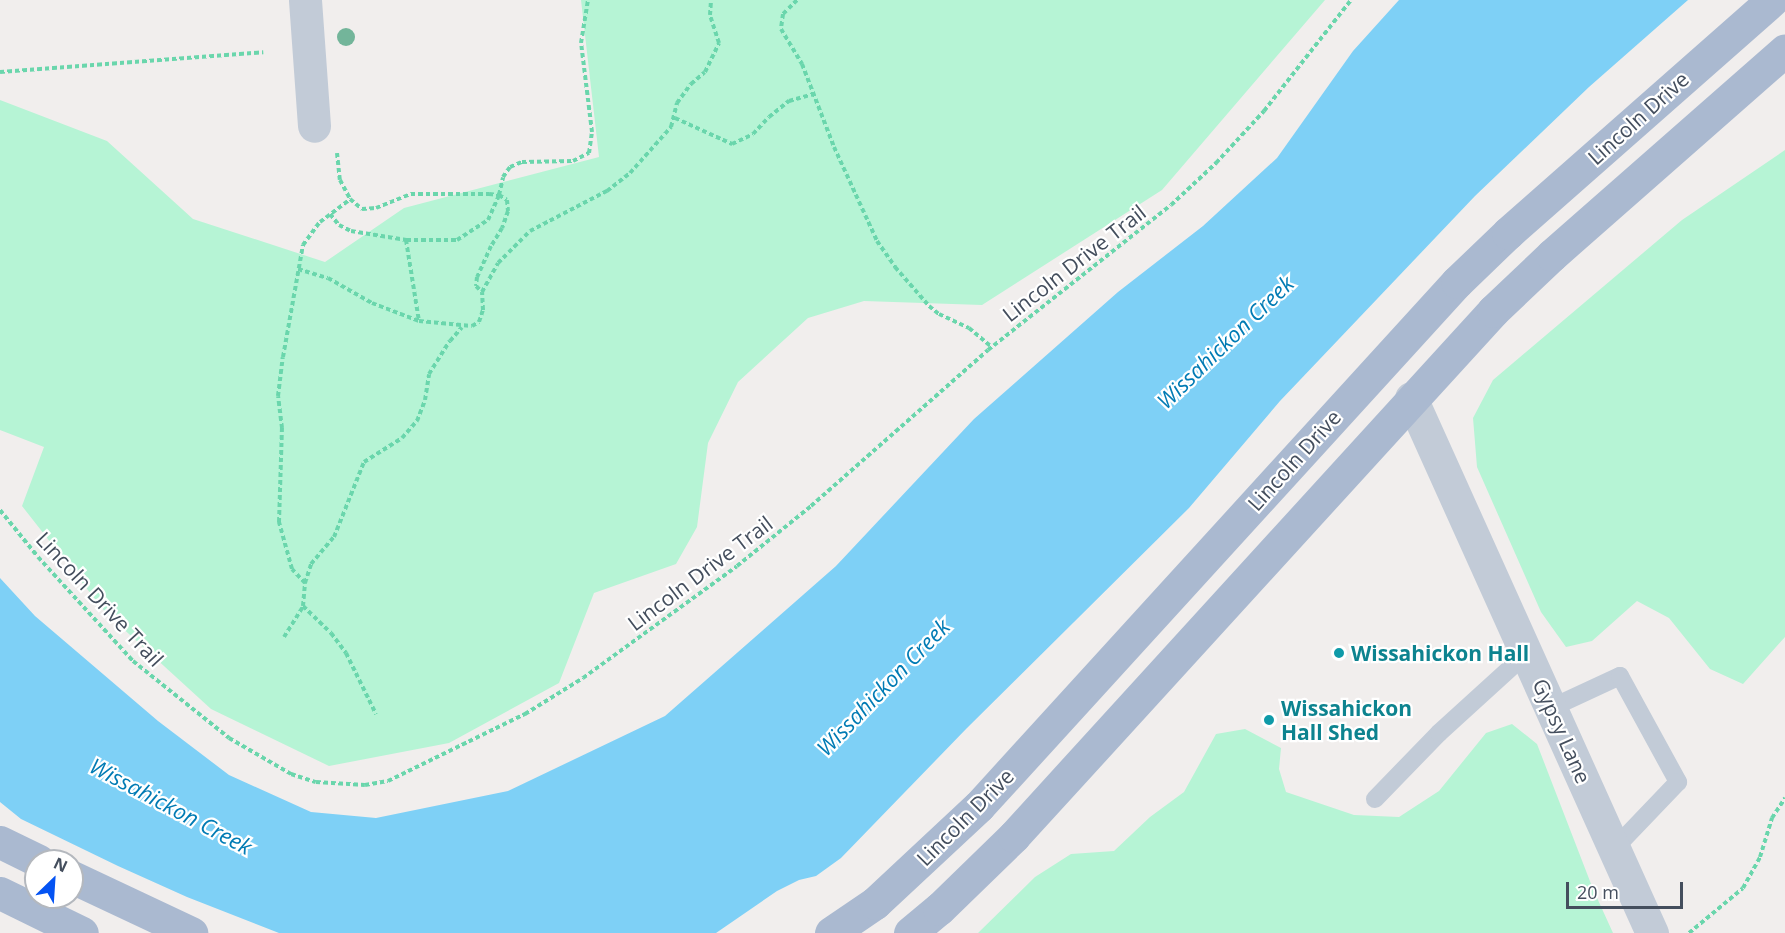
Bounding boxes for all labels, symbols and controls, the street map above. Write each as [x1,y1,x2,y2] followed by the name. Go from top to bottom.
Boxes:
[1582,66,1694,170] street label: Lincoln Drive
[997,199,1151,327] street label: Lincoln Drive Trail
[1151,270,1299,414] water label: Wissahickon Creek
[1242,404,1346,516] street label: Lincoln Drive
[623,510,777,636] street label: Lincoln Drive Trail
[31,527,169,671] street label: Lincoln Drive Trail
[811,613,955,761] water label: Wissahickon Creek
[1351,640,1529,666] place label: Wissahickon Hall
[1332,646,1346,660] marker: Wissahickon Hall
[1528,675,1596,787] street label: Gypsy Lane
[1281,695,1412,745] place label: Wissahickon Hall Shed
[1262,713,1276,727] marker: Wissahickon Hall Shed
[85,752,257,860] water label: Wissahickon Creek
[911,763,1019,871] street label: Lincoln Drive
[24,849,84,909] north arrow
[50,852,71,877] text: N
[1569,870,1686,908] scale bar
[1577,880,1619,904] text: 20 m

